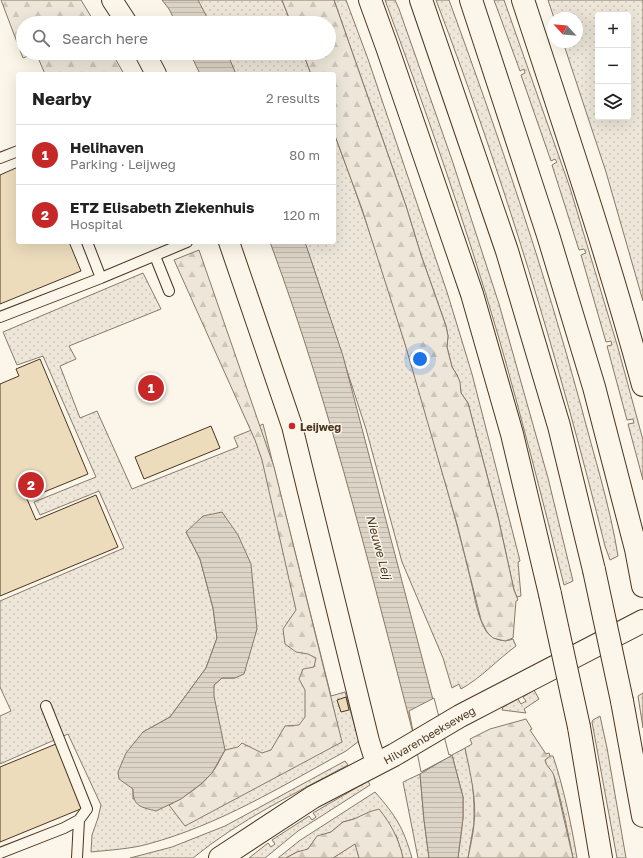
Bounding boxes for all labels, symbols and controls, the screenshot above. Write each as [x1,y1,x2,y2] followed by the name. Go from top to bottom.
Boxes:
[547,12,583,48] north arrow
[595,12,631,120] map controls
[595,12,631,48] button: +
[16,16,336,60] search box
[30,27,52,49] icon: search
[62,29,148,47] text: Search here
[595,48,631,84] button: −
[595,84,631,120] button: layers
[32,88,92,109] text: Nearby
[266,90,320,106] text: 2 results
[70,138,144,156] text: Helihaven
[42,147,48,163] text: 1
[289,147,320,163] text: 80 m
[70,156,176,172] text: Parking · Leijweg
[70,198,254,216] text: ETZ Elisabeth Ziekenhuis
[41,207,49,223] text: 2
[283,207,320,223] text: 120 m
[70,216,123,232] text: Hospital
[410,349,430,369] your location
[138,373,164,403] pin: 1
[300,420,341,433] place label: Leijweg
[287,421,297,431] marker: Leijweg
[18,470,44,500] pin: 2
[363,513,395,583] water label: Nieuwe Leij
[381,703,477,766] street label: Hilvarenbeekseweg

